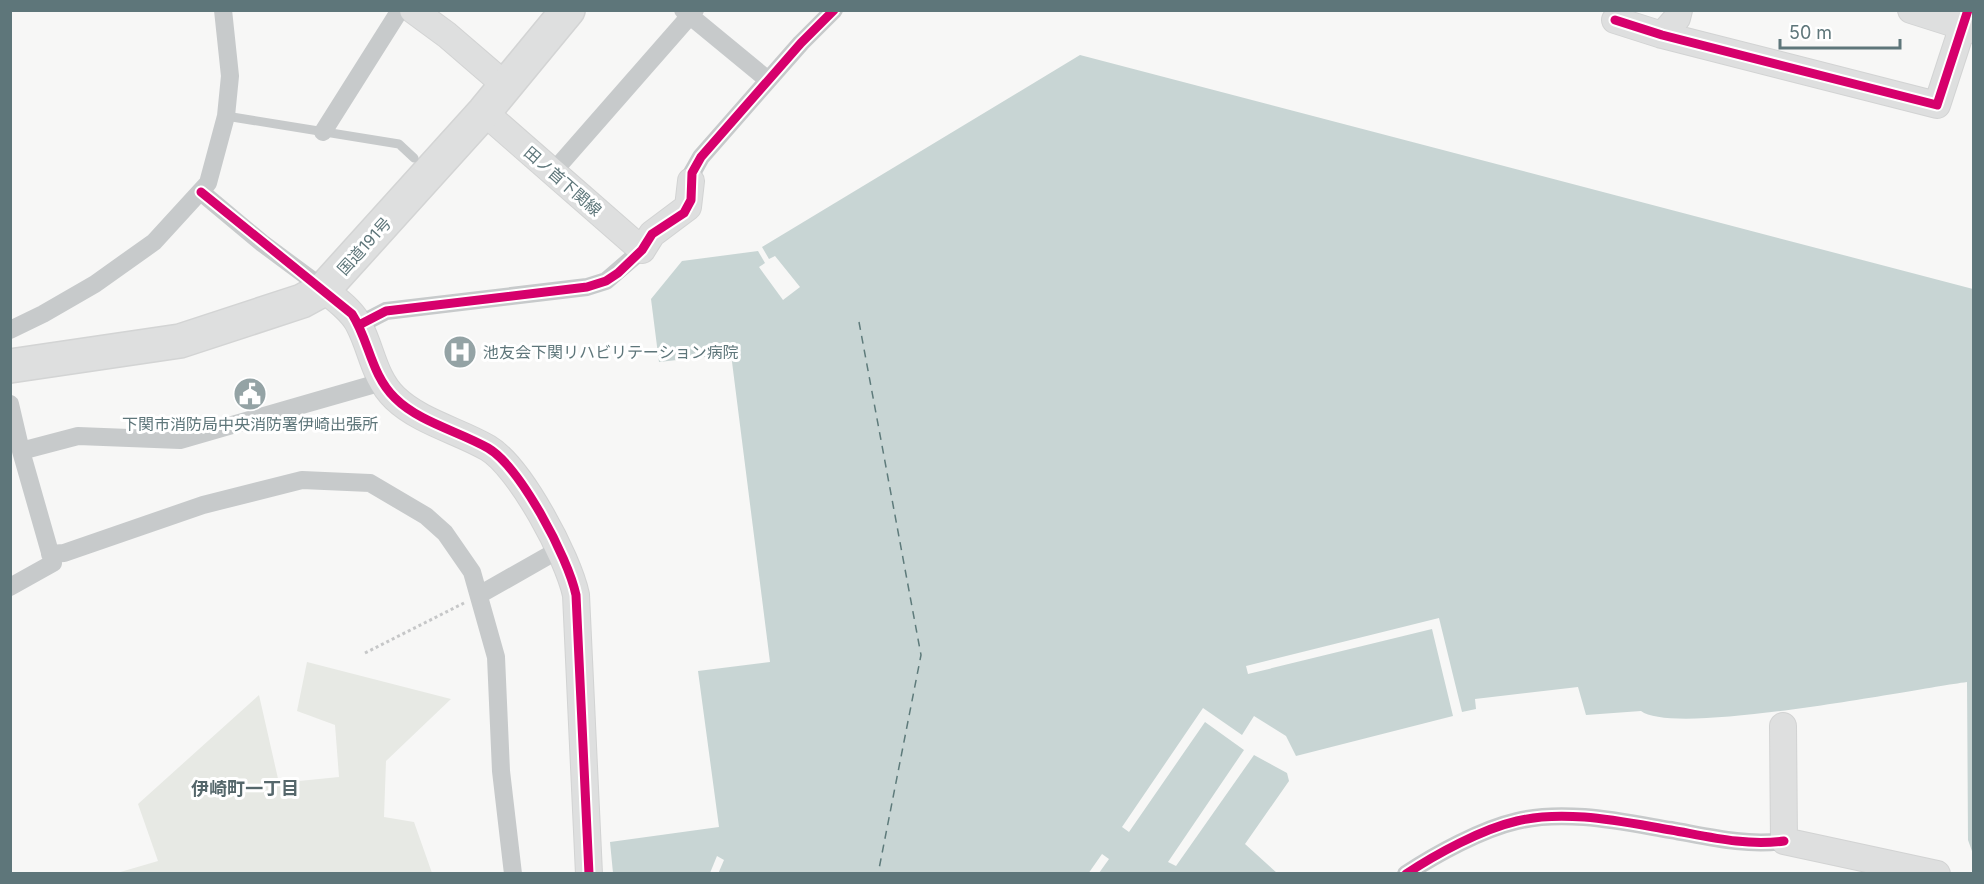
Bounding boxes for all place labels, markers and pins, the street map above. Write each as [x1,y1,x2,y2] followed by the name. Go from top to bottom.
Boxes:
[442,334,478,370] hospital icon: 池友会下関リハビリテーション病院
[483,342,739,362] place label: 池友会下関リハビリテーション病院
[232,376,268,412] public building icon: 下関市消防局中央消防署伊崎出張所
[122,414,378,434] place label: 下関市消防局中央消防署伊崎出張所

